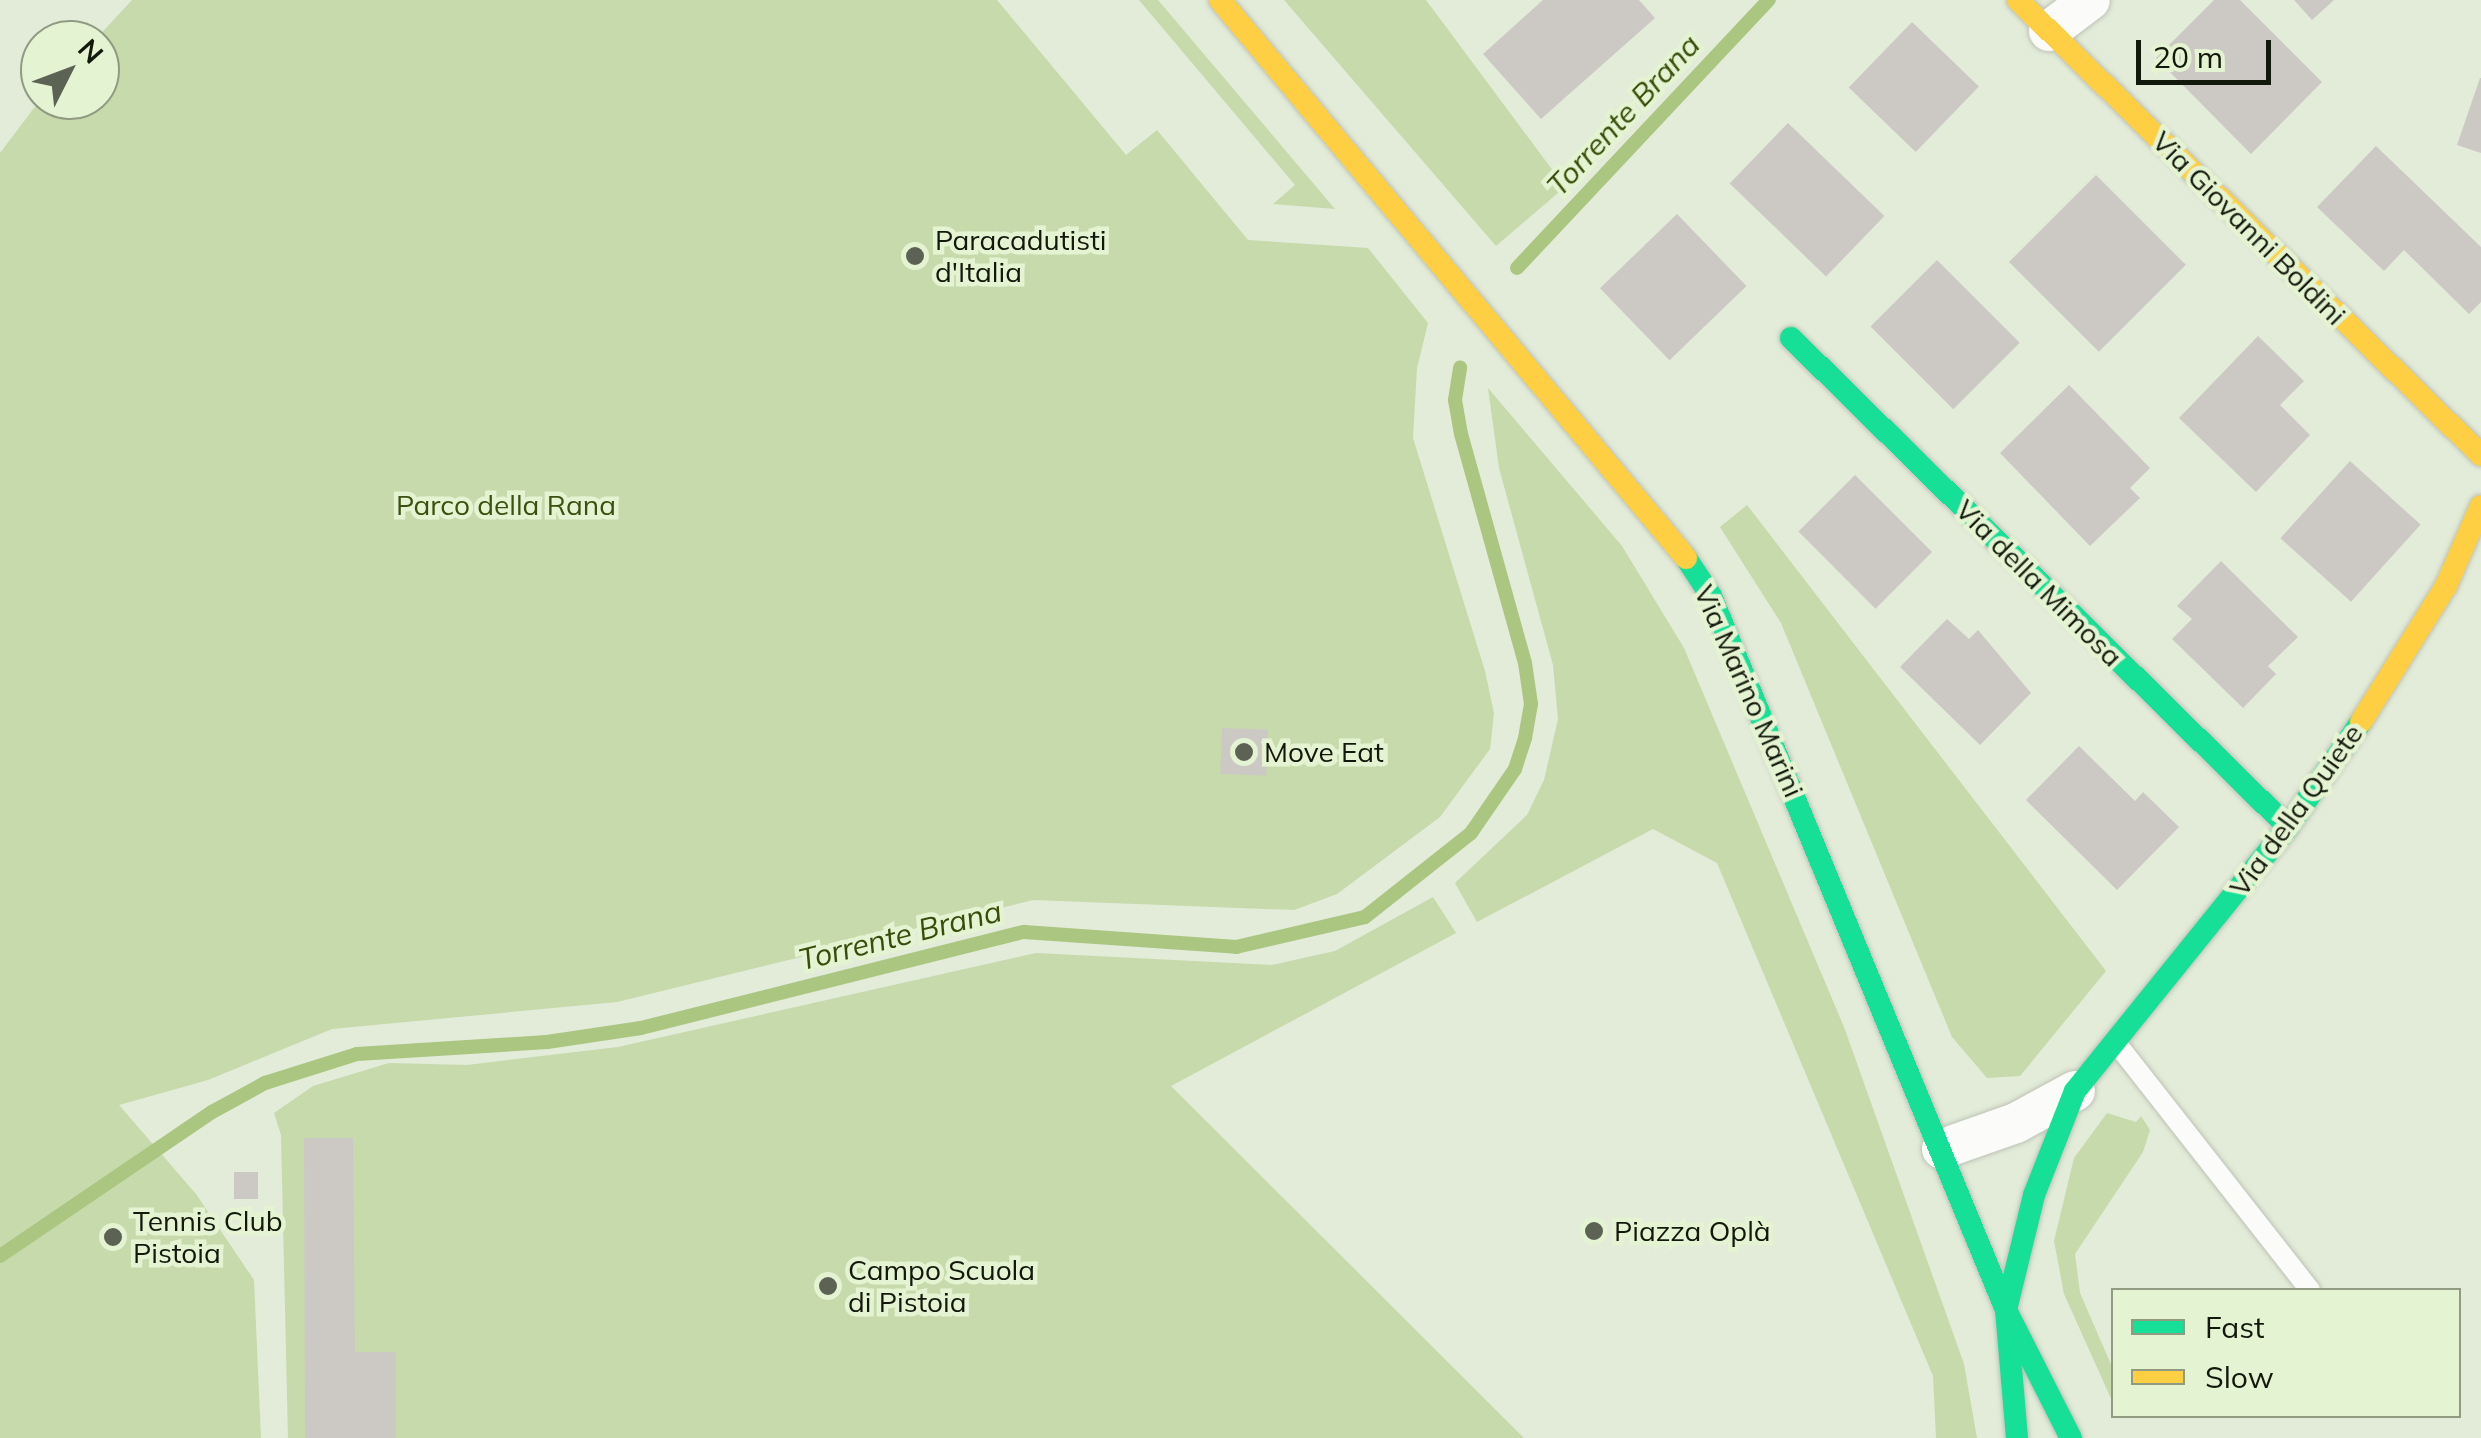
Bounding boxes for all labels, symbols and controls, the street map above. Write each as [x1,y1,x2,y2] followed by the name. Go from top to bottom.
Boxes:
[20,20,120,120] north arrow
[2141,20,2276,82] scale bar
[1539,27,1707,203] water label: Torrente Brana
[71,31,111,70] text: N
[2153,38,2223,76] text: 20 m
[2145,124,2353,332] street label: Via Giovanni Boldini
[935,223,1106,289] place label: Paracadutisti d'Italia
[904,245,926,267] marker: Paracadutisti d'Italia
[396,488,616,522] park label: Parco della Rana
[1949,493,2129,673] street label: Via della Mimosa
[1687,580,1811,802] street label: Via Marino Marini
[2222,717,2370,903] street label: Via della Quiete
[1264,735,1384,769] place label: Move Eat
[1233,741,1255,763] marker: Move Eat
[795,892,1005,978] water label: Torrente Brana
[133,1204,282,1270] place label: Tennis Club Pistoia
[1614,1214,1771,1248] place label: Piazza Oplà
[1583,1220,1605,1242] marker: Piazza Oplà
[102,1226,124,1248] marker: Tennis Club Pistoia
[848,1253,1035,1319] place label: Campo Scuola di Pistoia
[817,1275,839,1297] marker: Campo Scuola di Pistoia
[2111,1288,2461,1418] legend
[2205,1308,2265,1346] text: Fast
[2205,1358,2274,1396] text: Slow

